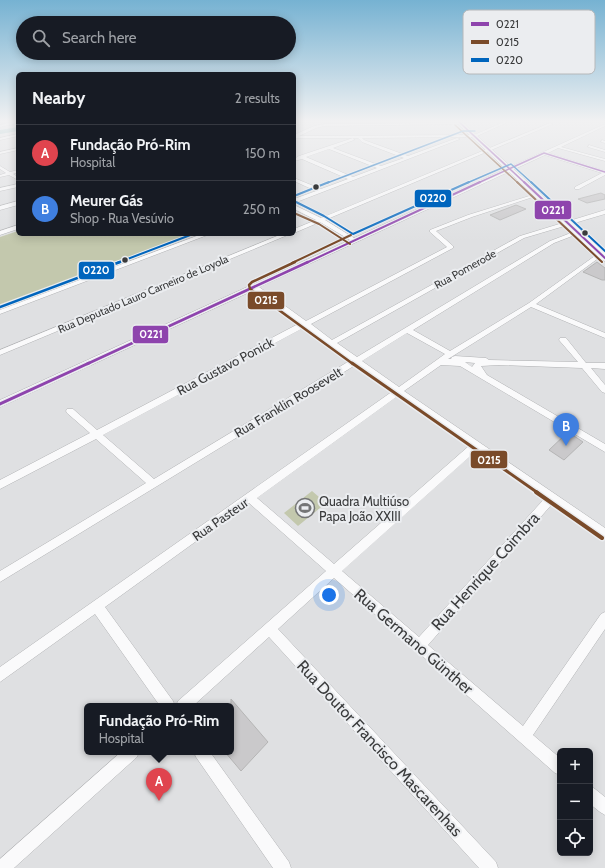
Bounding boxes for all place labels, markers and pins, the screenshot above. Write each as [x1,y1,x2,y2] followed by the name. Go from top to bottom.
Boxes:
[311,182,321,192] unlabelled marker
[580,228,590,238] unlabelled marker
[120,255,130,265] unlabelled marker
[553,413,579,446] pin: B
[319,493,409,524] place label: Quadra Multiúso Papa João XXIII
[294,497,316,519] sports icon: Quadra Multiúso Papa João XXIII
[146,768,172,801] pin: A

